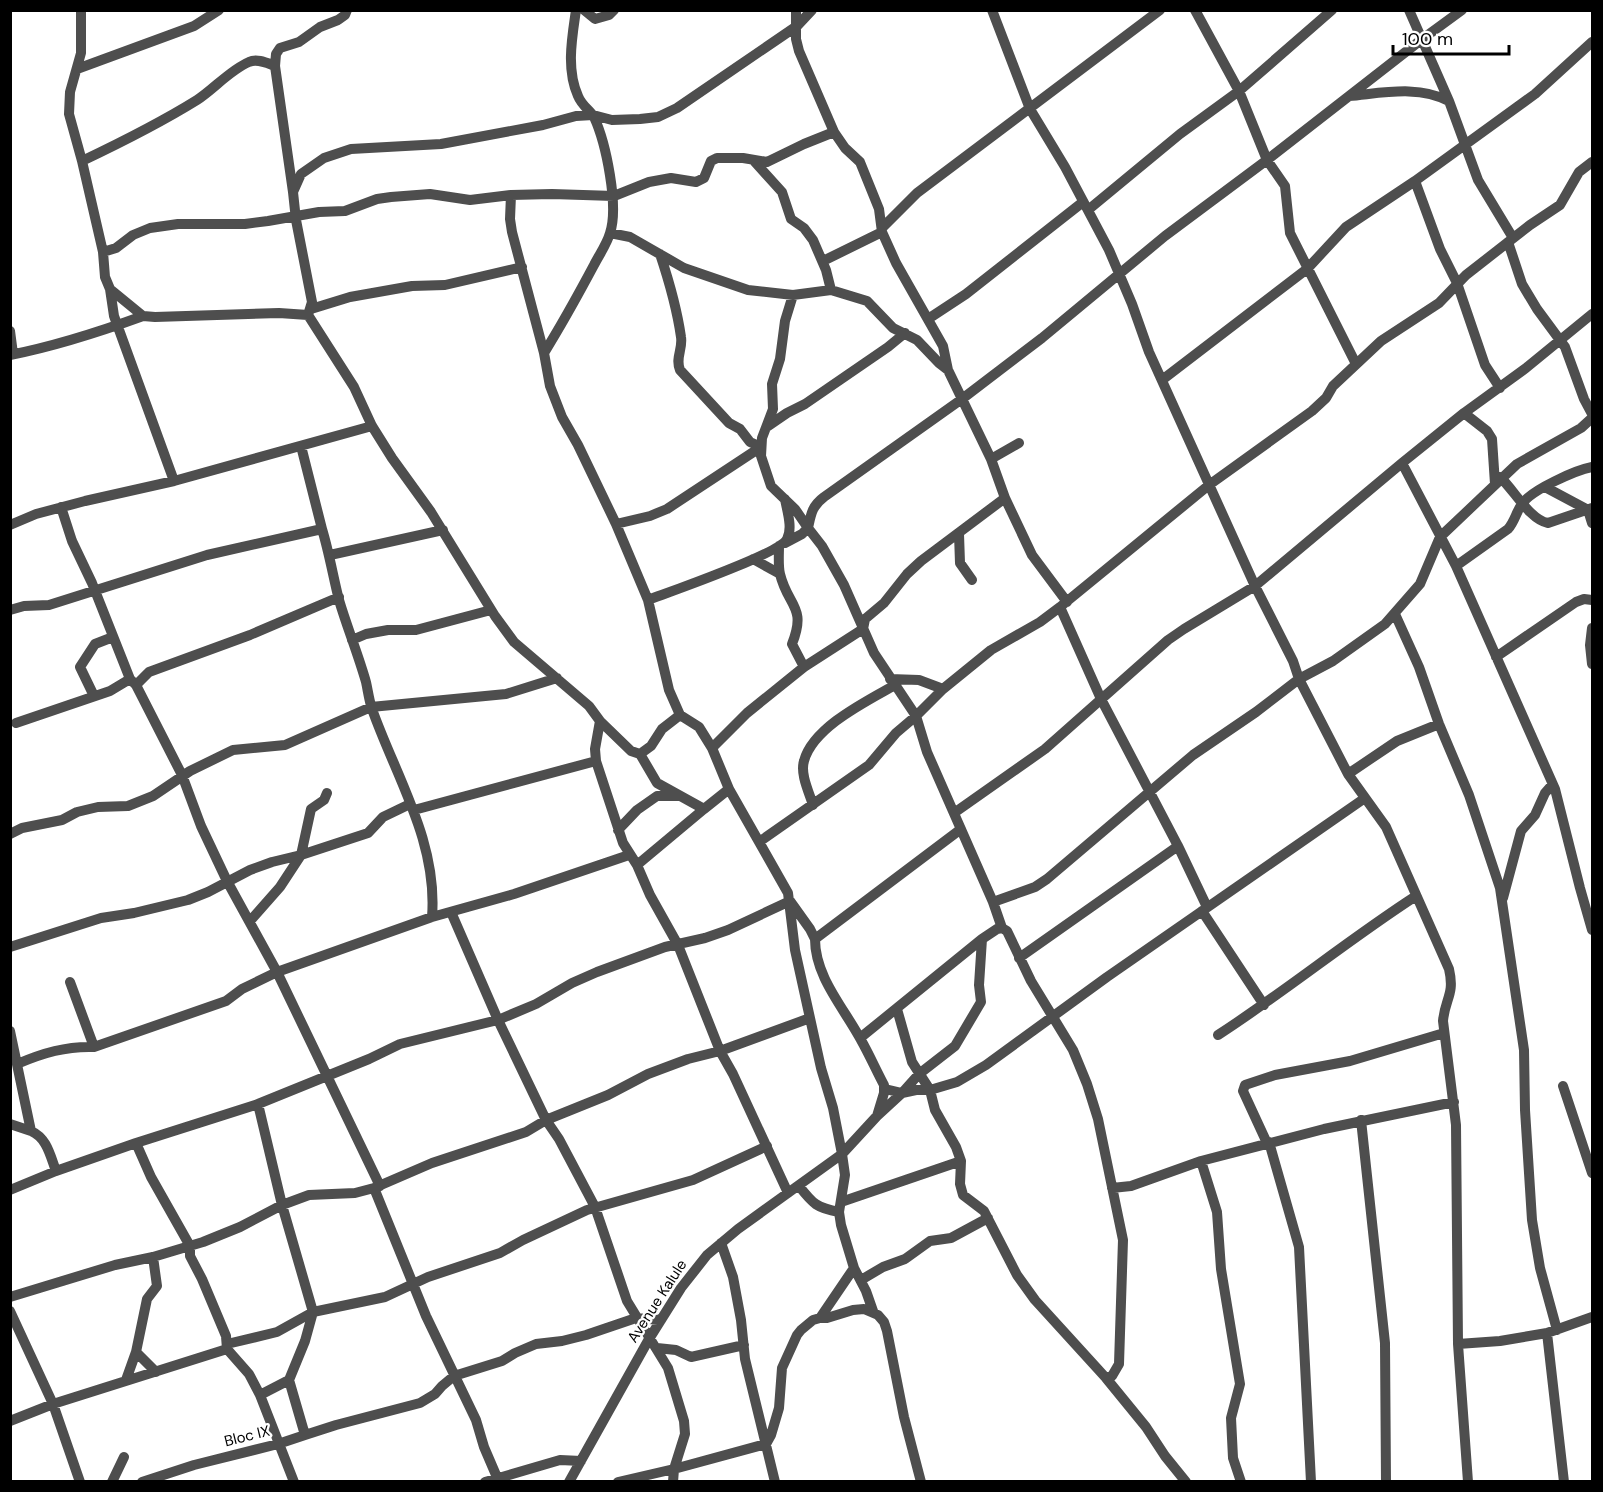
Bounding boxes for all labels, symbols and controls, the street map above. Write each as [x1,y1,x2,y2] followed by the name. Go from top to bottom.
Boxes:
[1393,18,1508,56] scale bar
[1402,27,1453,51] text: 100 m
[623,1256,691,1346] street label: Avenue Kalule
[222,1421,272,1451] street label: Bloc IX

